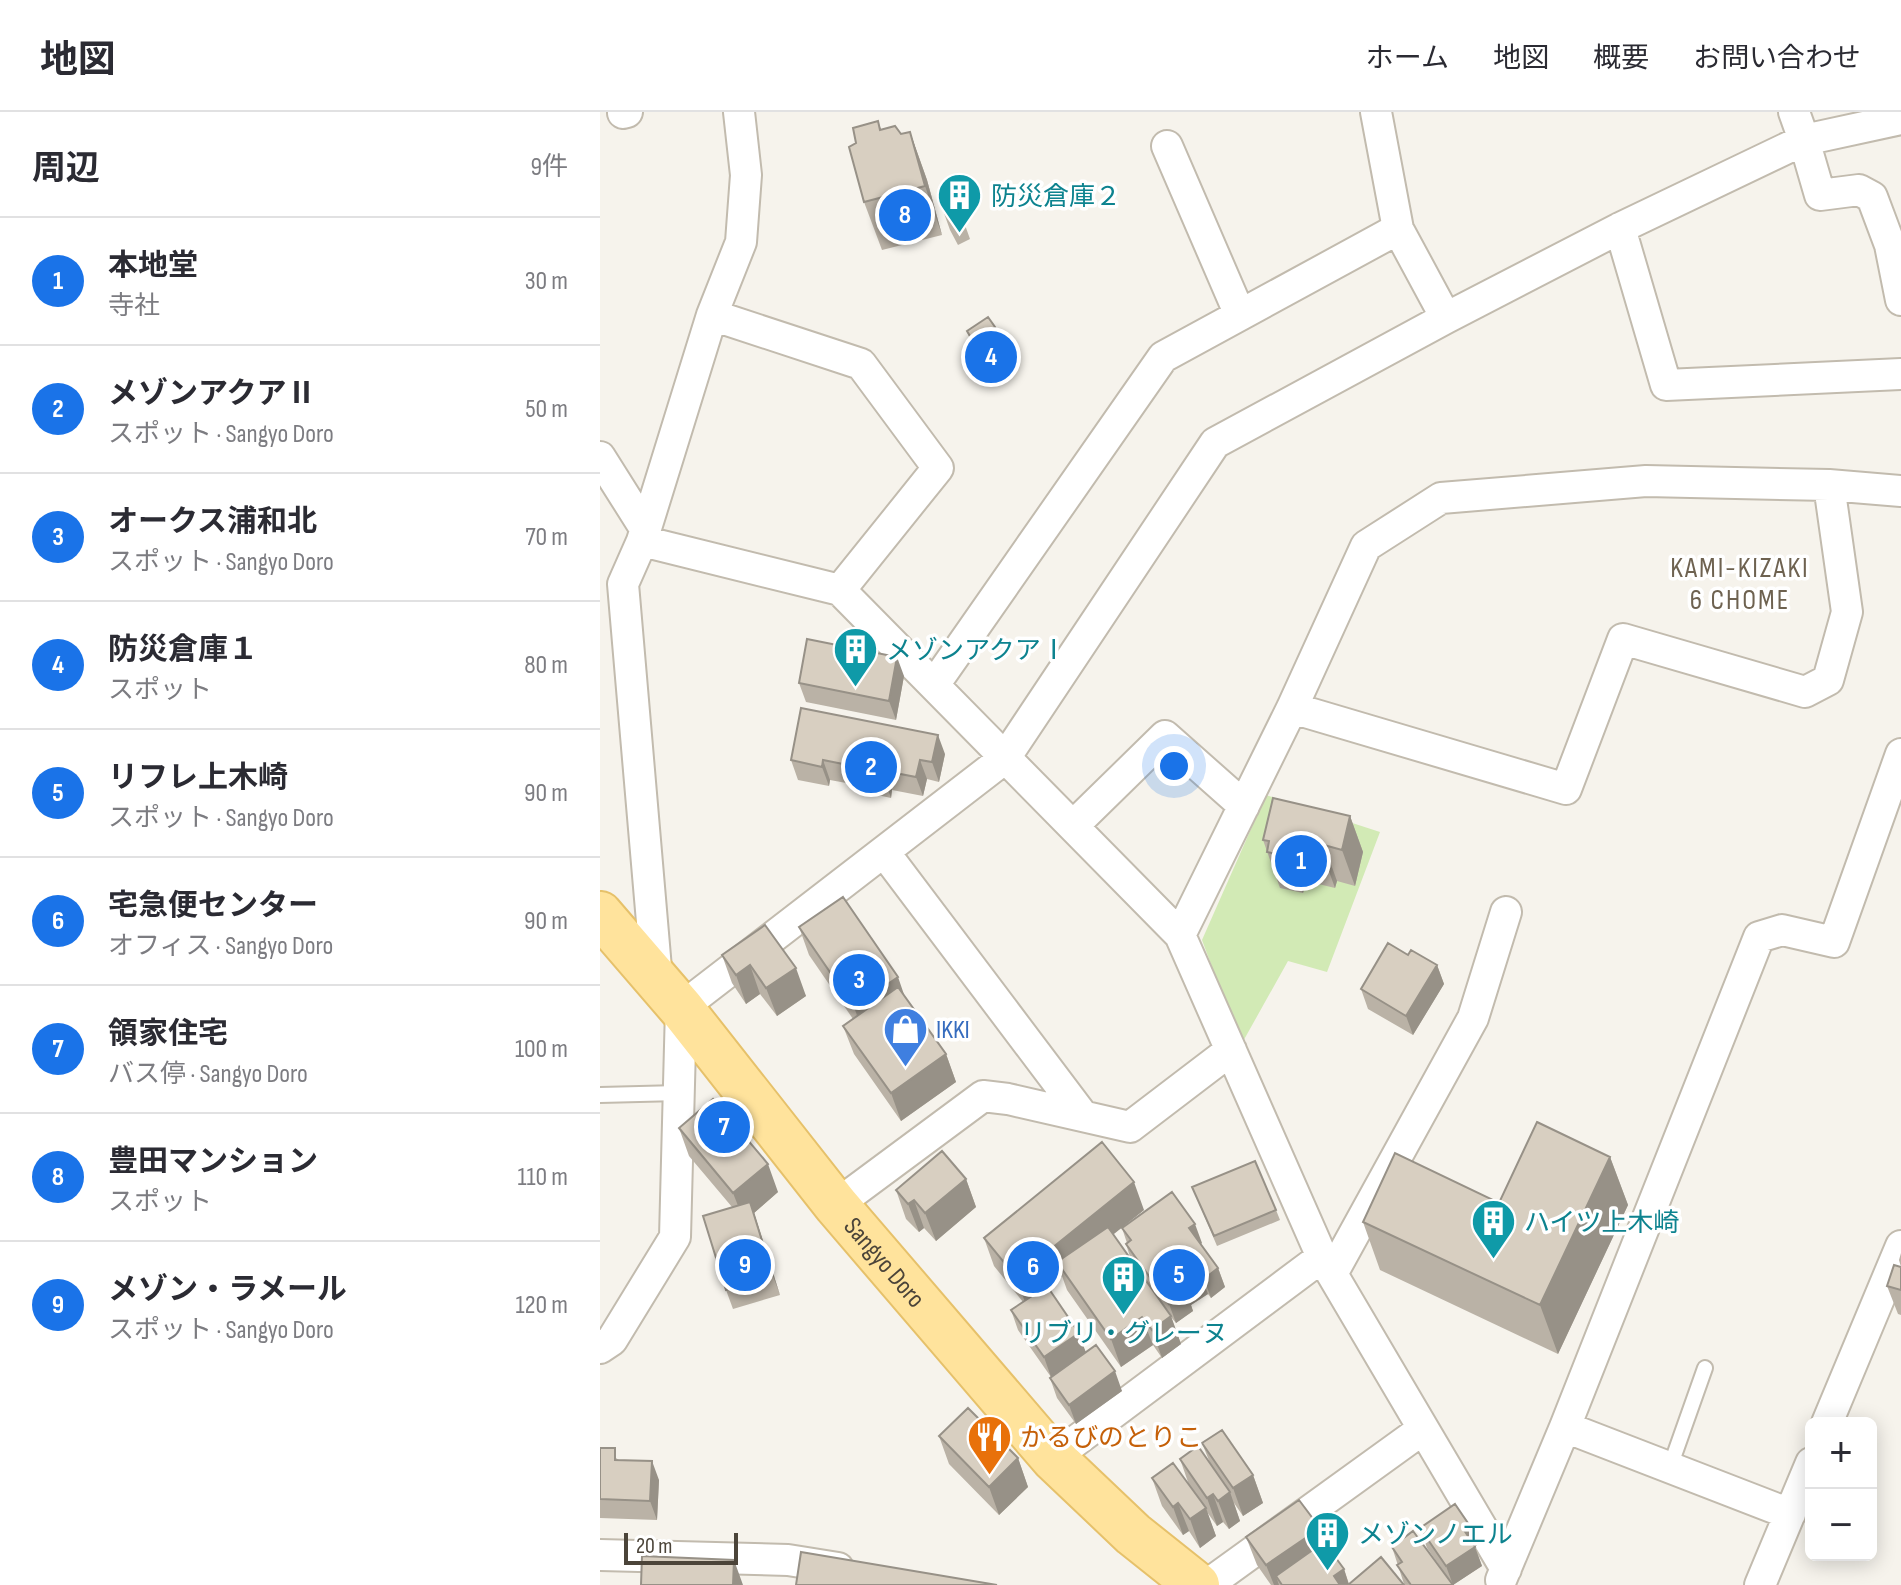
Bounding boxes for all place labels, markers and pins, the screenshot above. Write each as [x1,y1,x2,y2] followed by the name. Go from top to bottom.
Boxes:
[936,172,984,235] building icon: 防災倉庫２
[991,182,1121,213] place label: 防災倉庫２
[879,185,931,245] pin: 8
[965,327,1017,387] pin: 4
[831,626,879,689] building icon: メゾンアクアⅠ
[886,636,1067,667] place label: メゾンアクアⅠ
[845,737,897,797] pin: 2
[1275,831,1327,891] pin: 1
[833,950,885,1010] pin: 3
[881,1005,929,1068] shop icon: IKKI
[936,1015,970,1046] place label: IKKI
[698,1097,750,1157] pin: 7
[1469,1198,1517,1261] building icon: ハイツ上木崎
[1524,1208,1679,1239] place label: ハイツ上木崎
[719,1235,771,1295] pin: 9
[1007,1237,1059,1297] pin: 6
[1153,1245,1205,1305] pin: 5
[1100,1254,1148,1317] building icon: リブリ・グレーヌ
[1020,1319,1228,1350] place label: リブリ・グレーヌ
[965,1413,1013,1476] restaurant icon: かるびのとりこ
[1020,1423,1202,1454] place label: かるびのとりこ
[1303,1510,1351,1573] building icon: メゾンノエル
[1358,1520,1513,1551] place label: メゾンノエル

